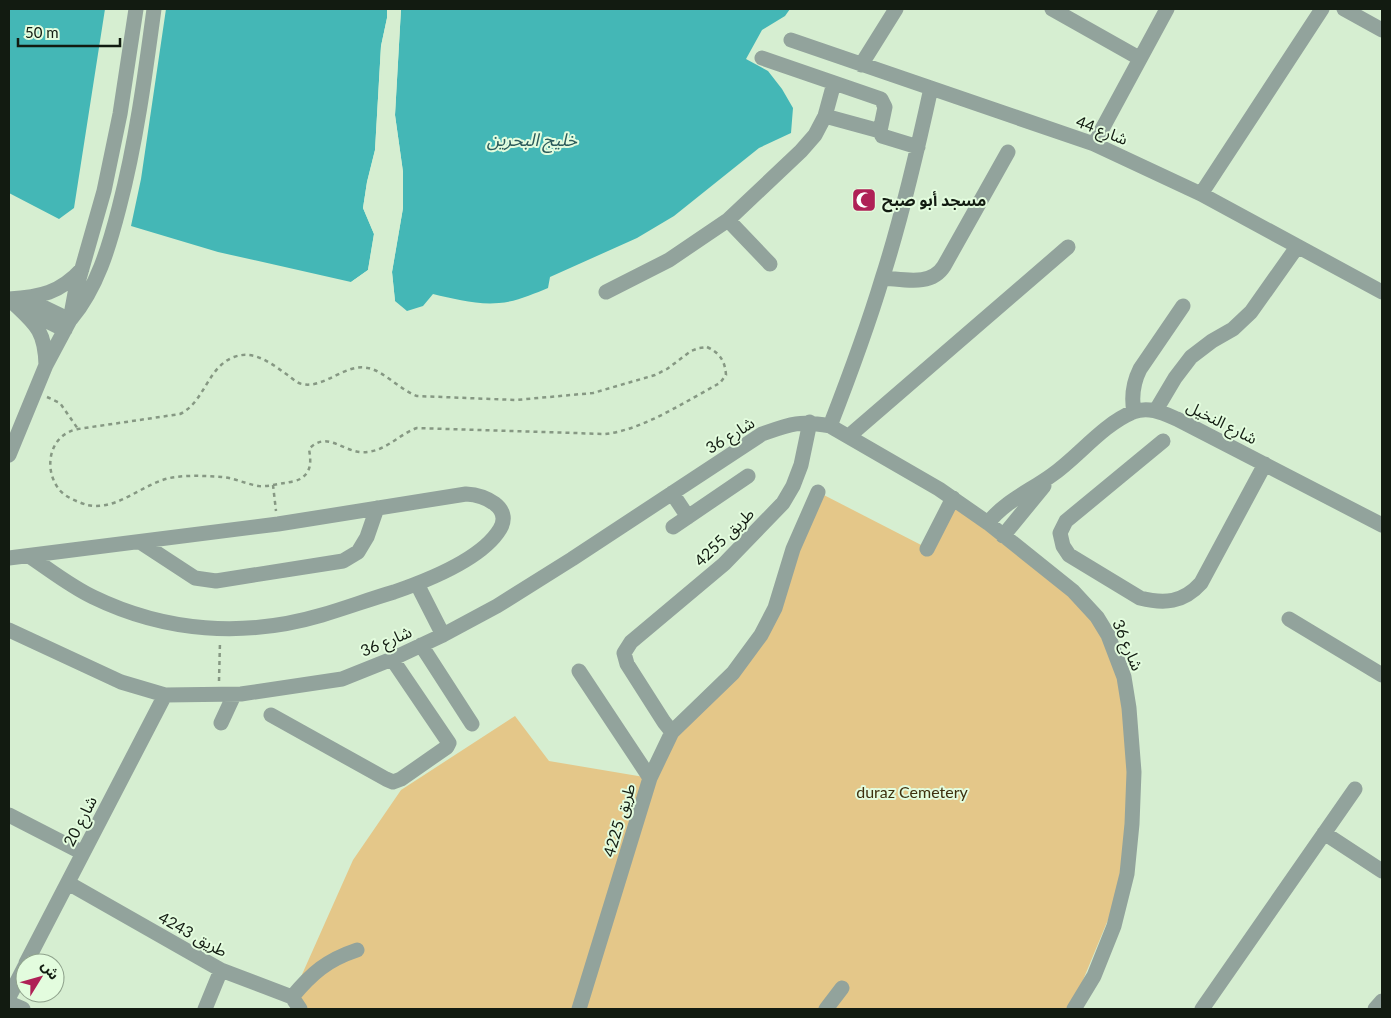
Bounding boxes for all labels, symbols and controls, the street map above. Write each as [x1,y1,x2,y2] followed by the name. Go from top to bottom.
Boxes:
[18,15,120,47] scale bar
[25,23,59,41] text: 50 m
[1072,111,1131,152] street label: شارع 44
[487,128,578,154] water label: خليج البحرين
[851,187,877,213] mosque icon: مسجد أبو صبح
[882,190,986,213] place label: مسجد أبو صبح
[1182,396,1261,451] street label: شارع النخيل
[702,412,760,460] street label: شارع 36
[690,503,759,571] street label: طريق 4255
[1106,616,1148,675] street label: شارع 36
[357,621,416,663] street label: شارع 36
[598,781,641,859] street label: طريق 4225
[856,782,969,801] park label: duraz Cemetery
[59,792,104,851] street label: شارع 20
[155,907,231,962] street label: طريق 4243
[15,953,65,1003] north arrow
[38,957,63,983] text: ش

